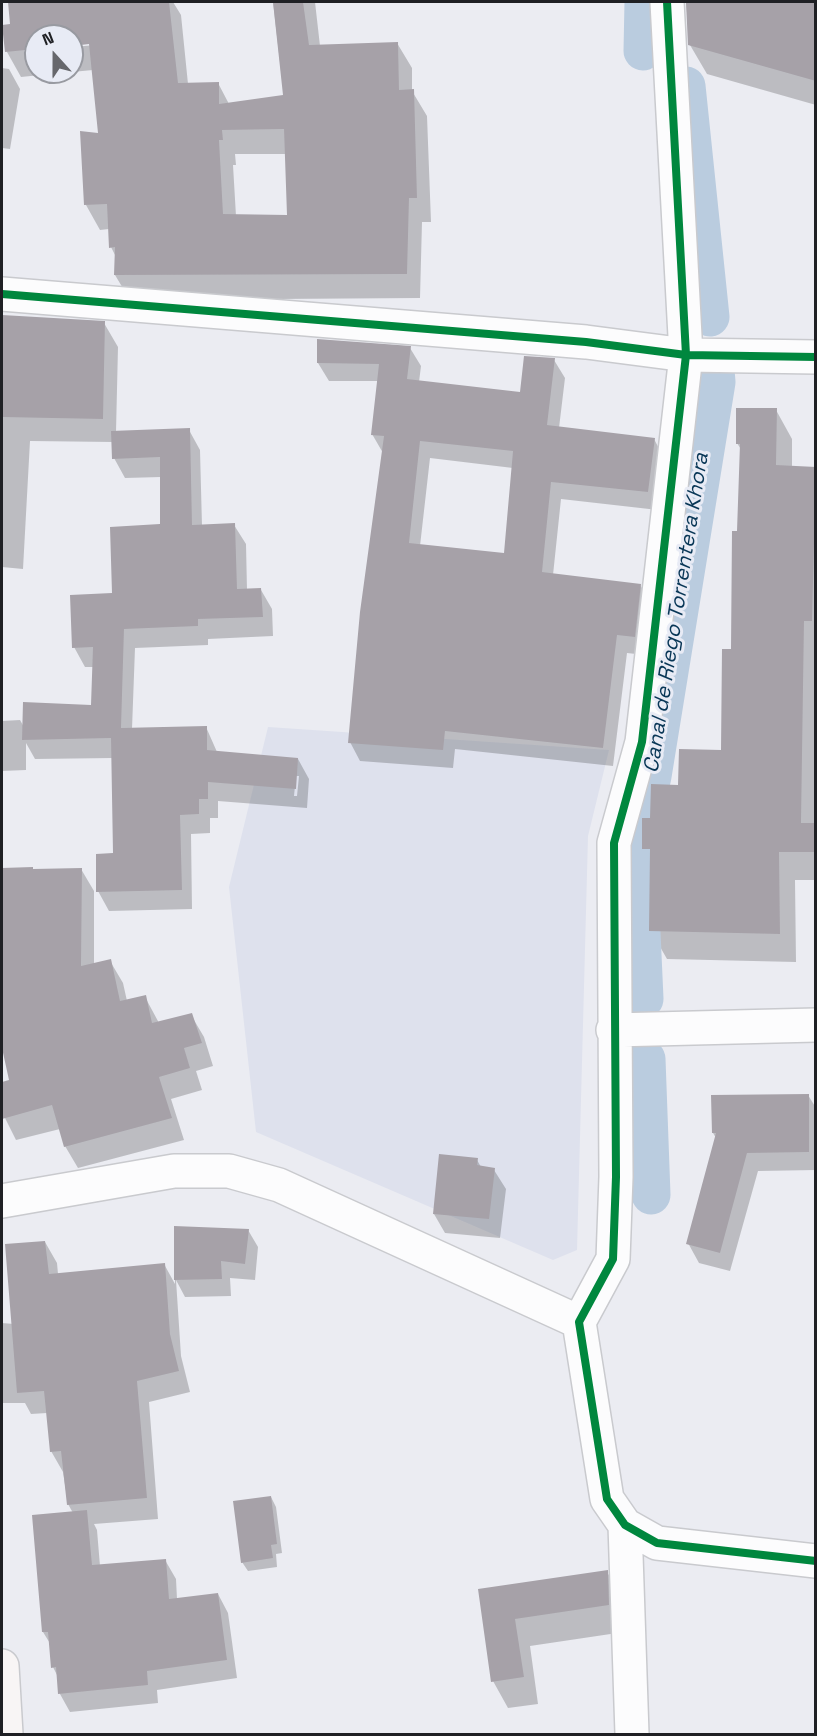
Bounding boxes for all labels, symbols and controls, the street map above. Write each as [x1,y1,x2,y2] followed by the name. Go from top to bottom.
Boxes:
[24,24,84,84] north arrow
[39,27,57,50] text: N
[639,451,715,775] water label: Canal de Riego Torrentera Khora

